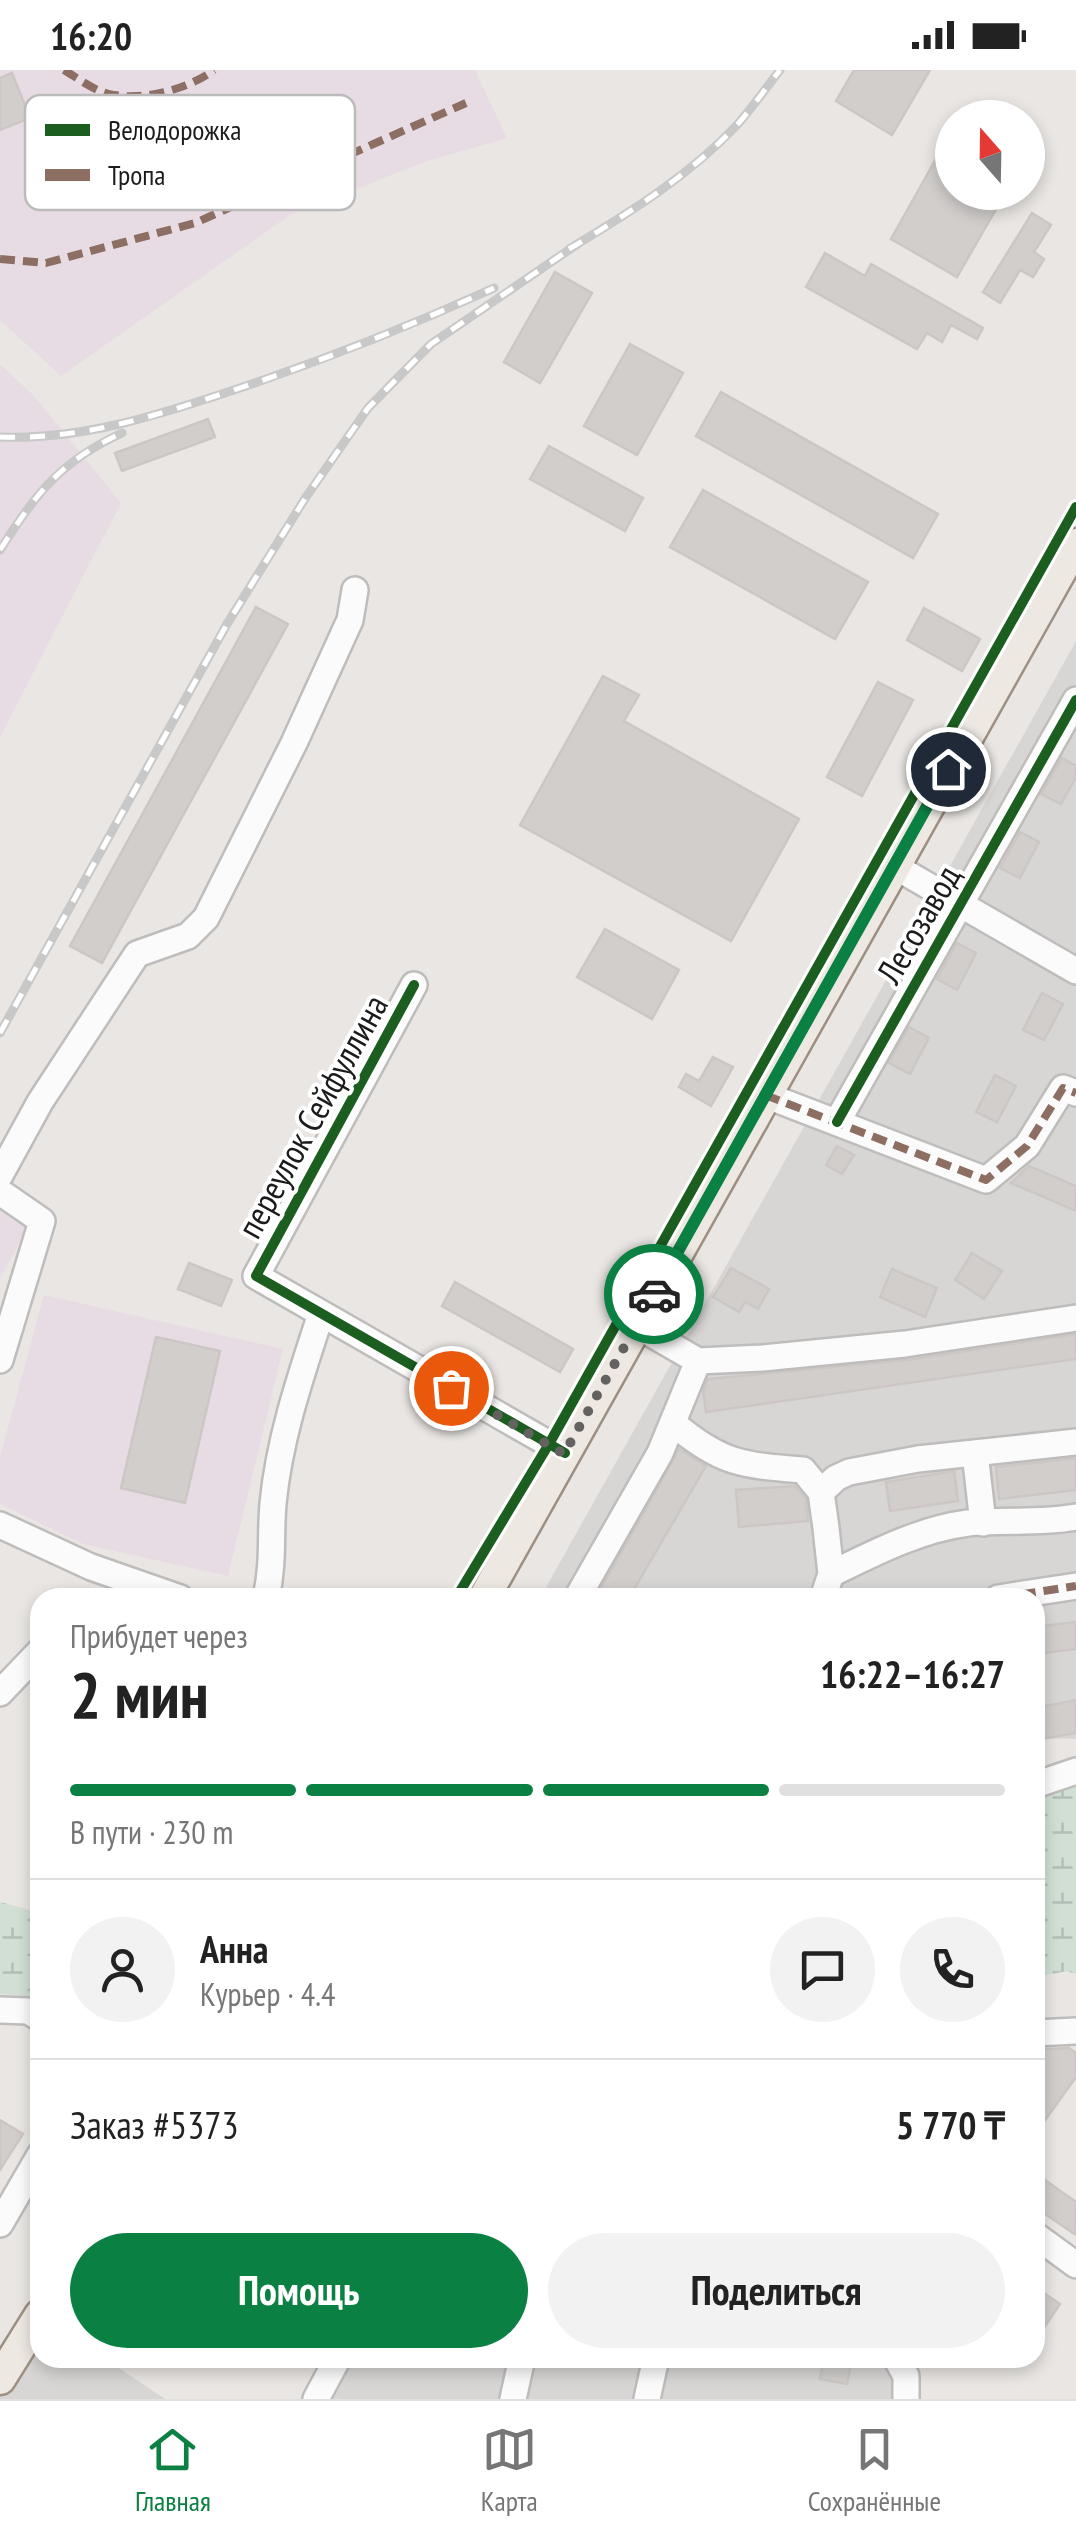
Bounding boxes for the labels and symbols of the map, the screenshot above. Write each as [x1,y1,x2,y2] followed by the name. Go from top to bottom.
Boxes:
[25,95,355,210] legend
[935,100,1045,210] north arrow
[108,111,241,148] text: Велодорожка
[108,156,166,193] text: Тропа
[906,727,991,812] pin
[865,856,970,992] street label: Лесозавод
[226,986,398,1246] street label: переулок Сейфуллина
[604,1244,704,1344] courier
[409,1346,494,1431] pin

